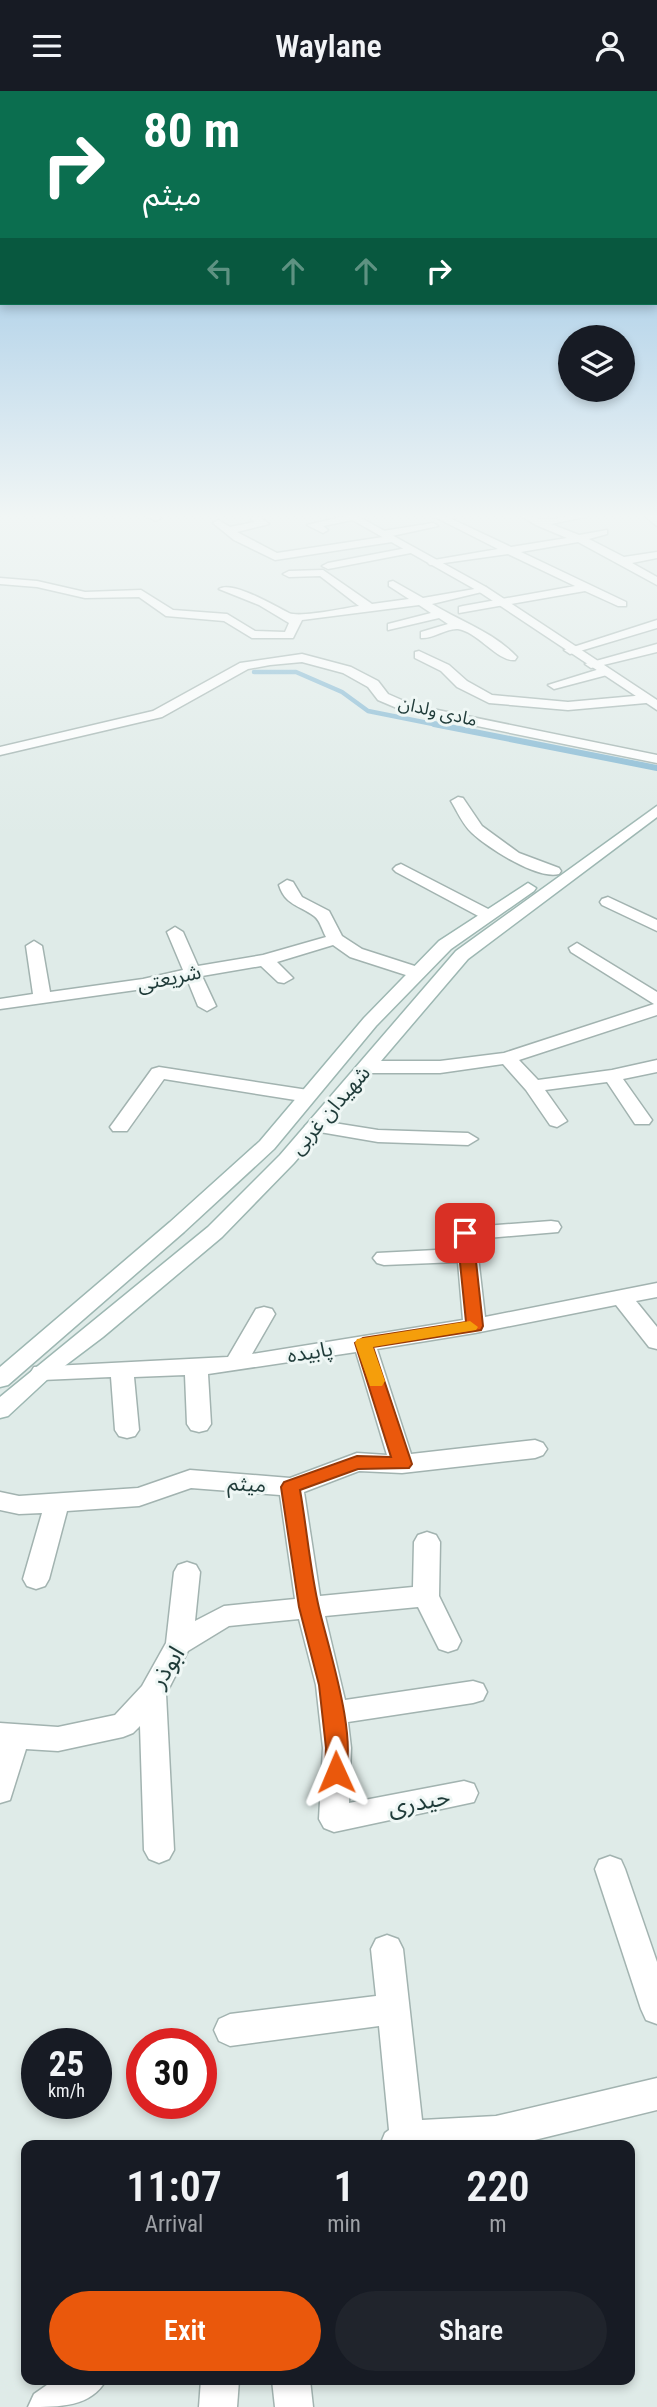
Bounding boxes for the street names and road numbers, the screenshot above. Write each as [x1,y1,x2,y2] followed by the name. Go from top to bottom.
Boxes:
[396,692,479,731] street label: مادی ولدان
[135,960,203,996] street label: شریعتی
[285,1061,375,1159] street label: شهیدان غربی
[286,1337,335,1369] street label: پابیده
[227,1471,267,1500] street label: میثم
[143,1641,190,1694] street label: ابوذر
[385,1782,453,1822] street label: حیدری

